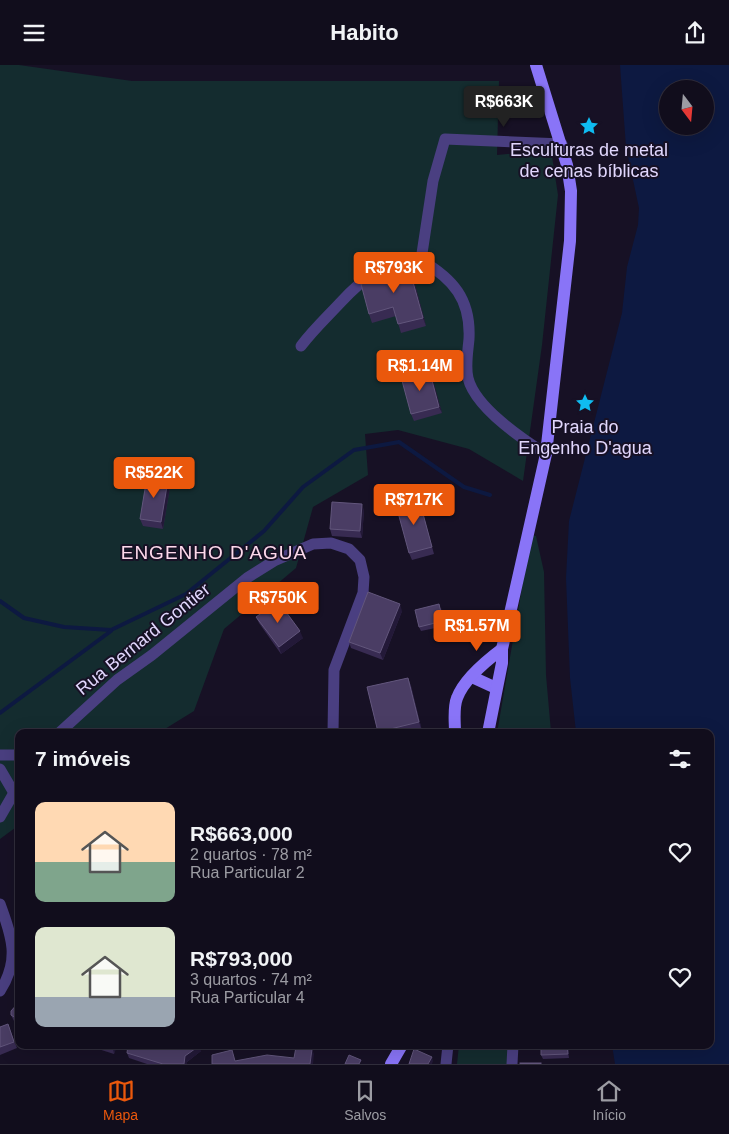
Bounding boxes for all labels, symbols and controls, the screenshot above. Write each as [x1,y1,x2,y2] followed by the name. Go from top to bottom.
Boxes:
[20,19,48,47] icon: menu
[681,19,709,47] icon: share
[330,20,399,45] text: Habito
[659,80,714,135] north arrow
[659,80,714,135] map controls
[463,85,545,128] pin: R$663K
[475,93,533,110] text: R$663K
[578,115,600,137] place icon: Esculturas de metal de cenas bíblicas
[510,140,668,181] place label: Esculturas de metal de cenas bíblicas
[353,251,435,294] pin: R$793K
[365,259,423,276] text: R$793K
[374,349,466,392] pin: R$1.14M
[388,357,452,374] text: R$1.14M
[574,392,596,414] place icon: Praia do Engenho D'agua
[518,417,653,458] place label: Praia do Engenho D'agua
[113,457,195,499] pin: R$522K
[125,464,183,481] text: R$522K
[373,483,455,526] pin: R$717K
[385,491,443,508] text: R$717K
[121,542,307,563] district label: ENGENHO D'AGUA
[72,579,214,699] street label: Rua Bernard Gontier
[237,581,319,624] pin: R$750K
[249,589,307,606] text: R$750K
[431,609,523,652] pin: R$1.57M
[445,617,509,634] text: R$1.57M
[666,745,694,773] icon: filters
[35,747,131,770] text: 7 imóveis
[75,822,135,882] icon: home
[190,822,293,845] text: R$663,000
[666,838,694,866] icon: heart
[190,846,312,863] text: 2 quartos · 78 m²
[190,864,305,881] text: Rua Particular 2
[75,947,135,1007] icon: home
[190,947,293,970] text: R$793,000
[666,963,694,991] icon: heart
[190,971,312,988] text: 3 quartos · 74 m²
[190,989,305,1006] text: Rua Particular 4
[103,1077,138,1123] tab: Mapa
[344,1077,386,1123] tab: Salvos
[592,1077,626,1123] tab: Início

